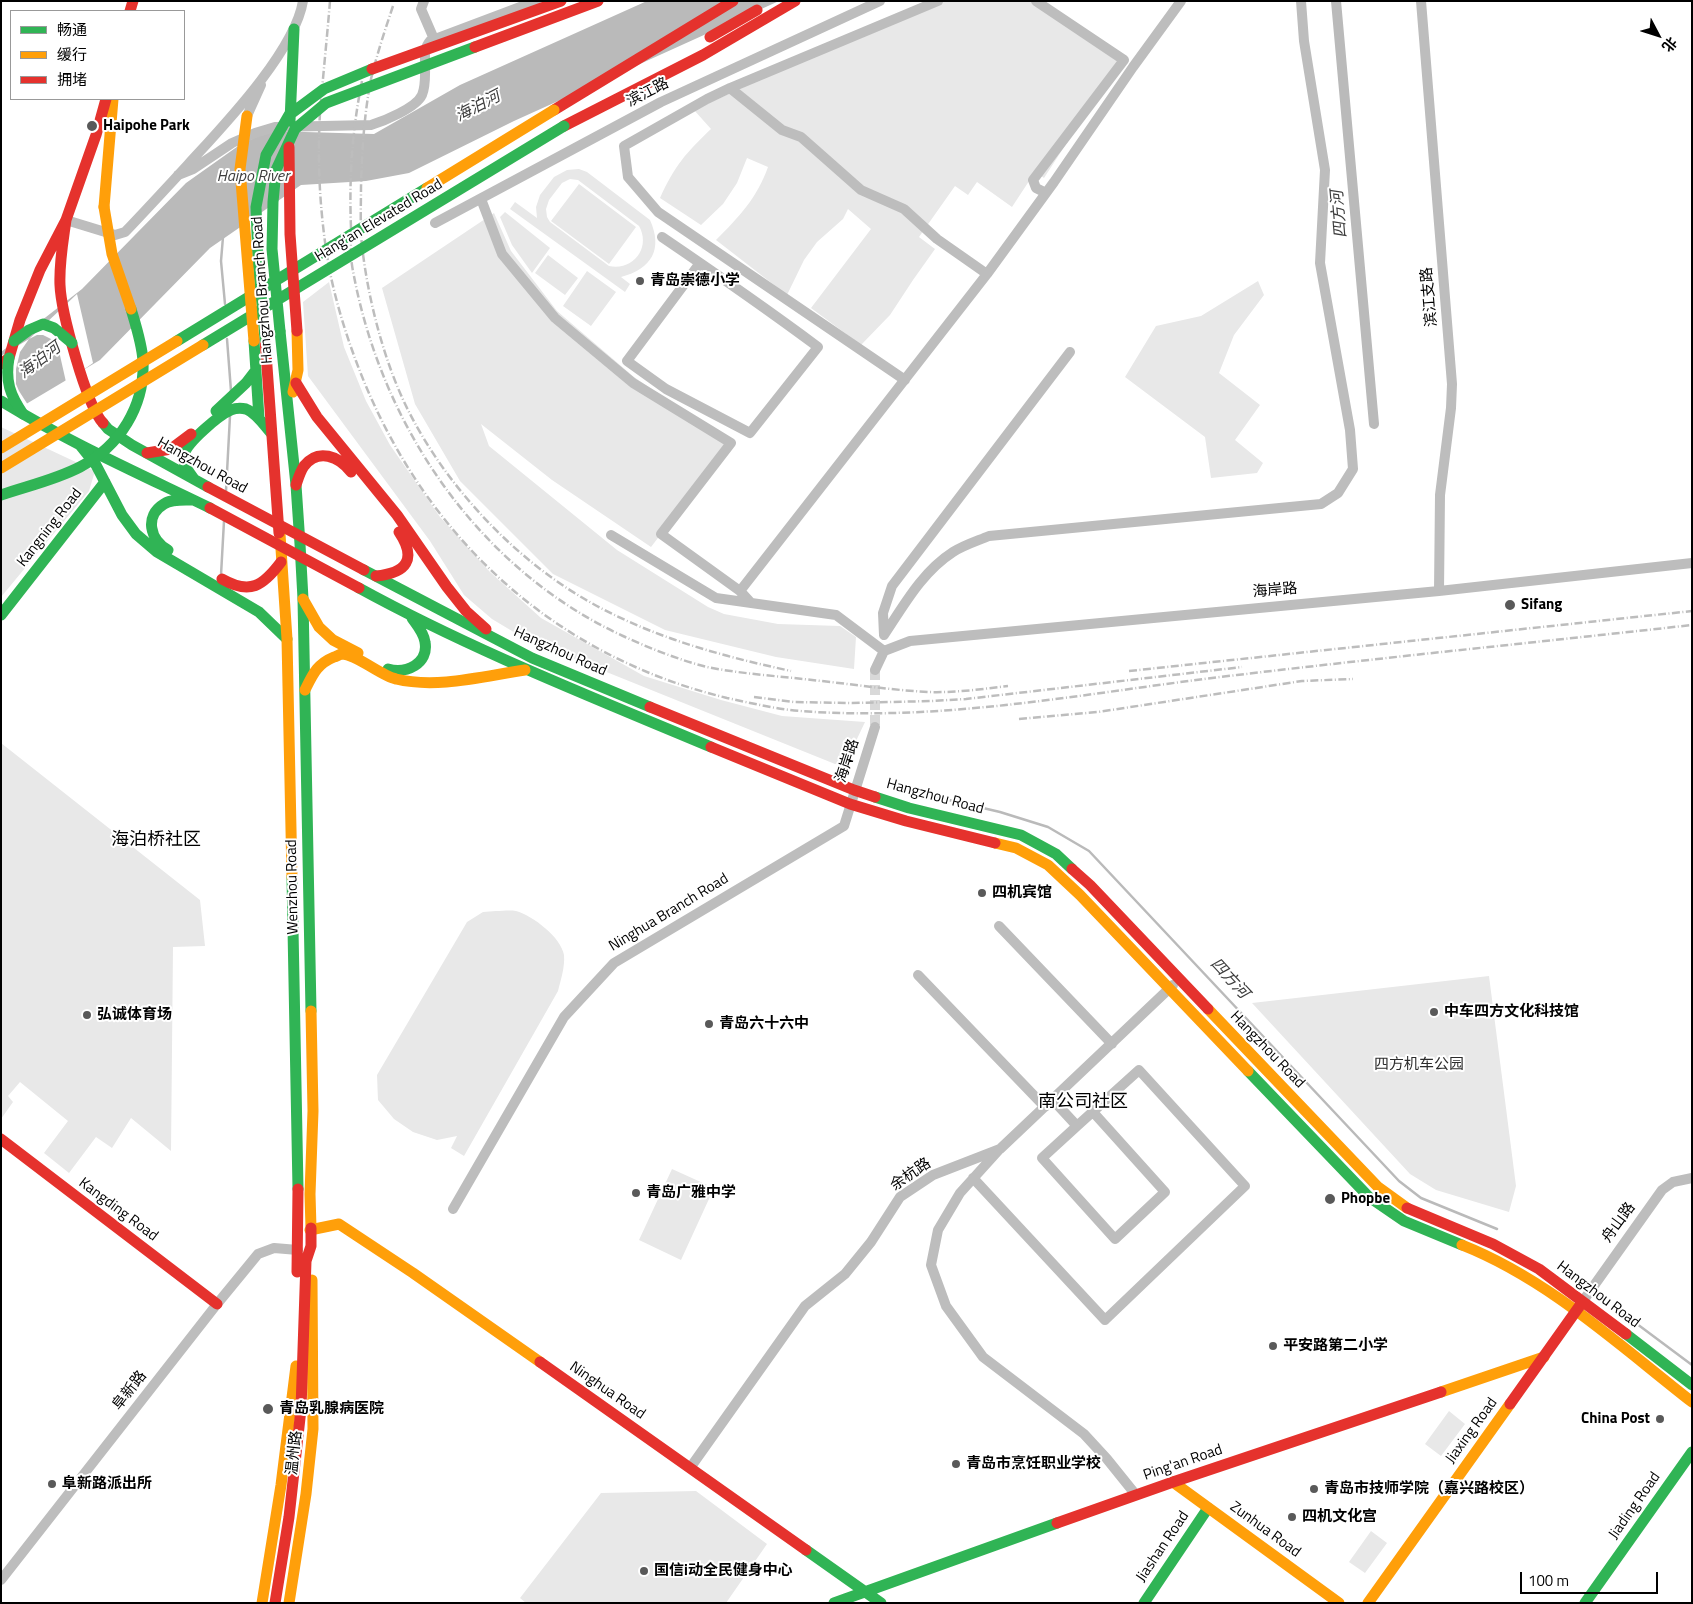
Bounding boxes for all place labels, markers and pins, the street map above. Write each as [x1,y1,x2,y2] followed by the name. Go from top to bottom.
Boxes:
[103,117,190,135] place label: Haipohe Park
[85,119,99,133] marker: Haipohe Park
[650,272,740,290] place label: 青岛崇德小学
[634,275,646,287] marker: 青岛崇德小学
[1521,596,1562,614] place label: Sifang
[1503,598,1517,612] marker: Sifang
[992,884,1052,902] place label: 四机宾馆
[976,887,988,899] marker: 四机宾馆
[1444,1003,1579,1021] place label: 中车四方文化科技馆
[97,1006,172,1024] place label: 弘诚体育场
[1428,1006,1440,1018] marker: 中车四方文化科技馆
[81,1009,93,1021] marker: 弘诚体育场
[719,1015,809,1033] place label: 青岛六十六中
[703,1018,715,1030] marker: 青岛六十六中
[646,1184,736,1202] place label: 青岛广雅中学
[630,1187,642,1199] marker: 青岛广雅中学
[1341,1190,1390,1208] place label: Phopbe
[1323,1192,1337,1206] marker: Phopbe
[1283,1337,1388,1355] place label: 平安路第二小学
[1267,1340,1279,1352] marker: 平安路第二小学
[279,1400,384,1418] place label: 青岛乳腺病医院
[261,1402,275,1416] marker: 青岛乳腺病医院
[1581,1410,1650,1428] place label: China Post
[1654,1413,1666,1425] marker: China Post
[966,1455,1101,1473] place label: 青岛市烹饪职业学校
[950,1458,962,1470] marker: 青岛市烹饪职业学校
[62,1475,152,1493] place label: 阜新路派出所
[46,1478,58,1490] marker: 阜新路派出所
[1324,1480,1534,1498] place label: 青岛市技师学院（嘉兴路校区）
[1308,1483,1320,1495] marker: 青岛市技师学院（嘉兴路校区）
[1302,1508,1377,1526] place label: 四机文化宫
[1286,1511,1298,1523] marker: 四机文化宫
[654,1562,793,1580] place label: 国信i动全民健身中心
[638,1565,650,1577] marker: 国信i动全民健身中心

